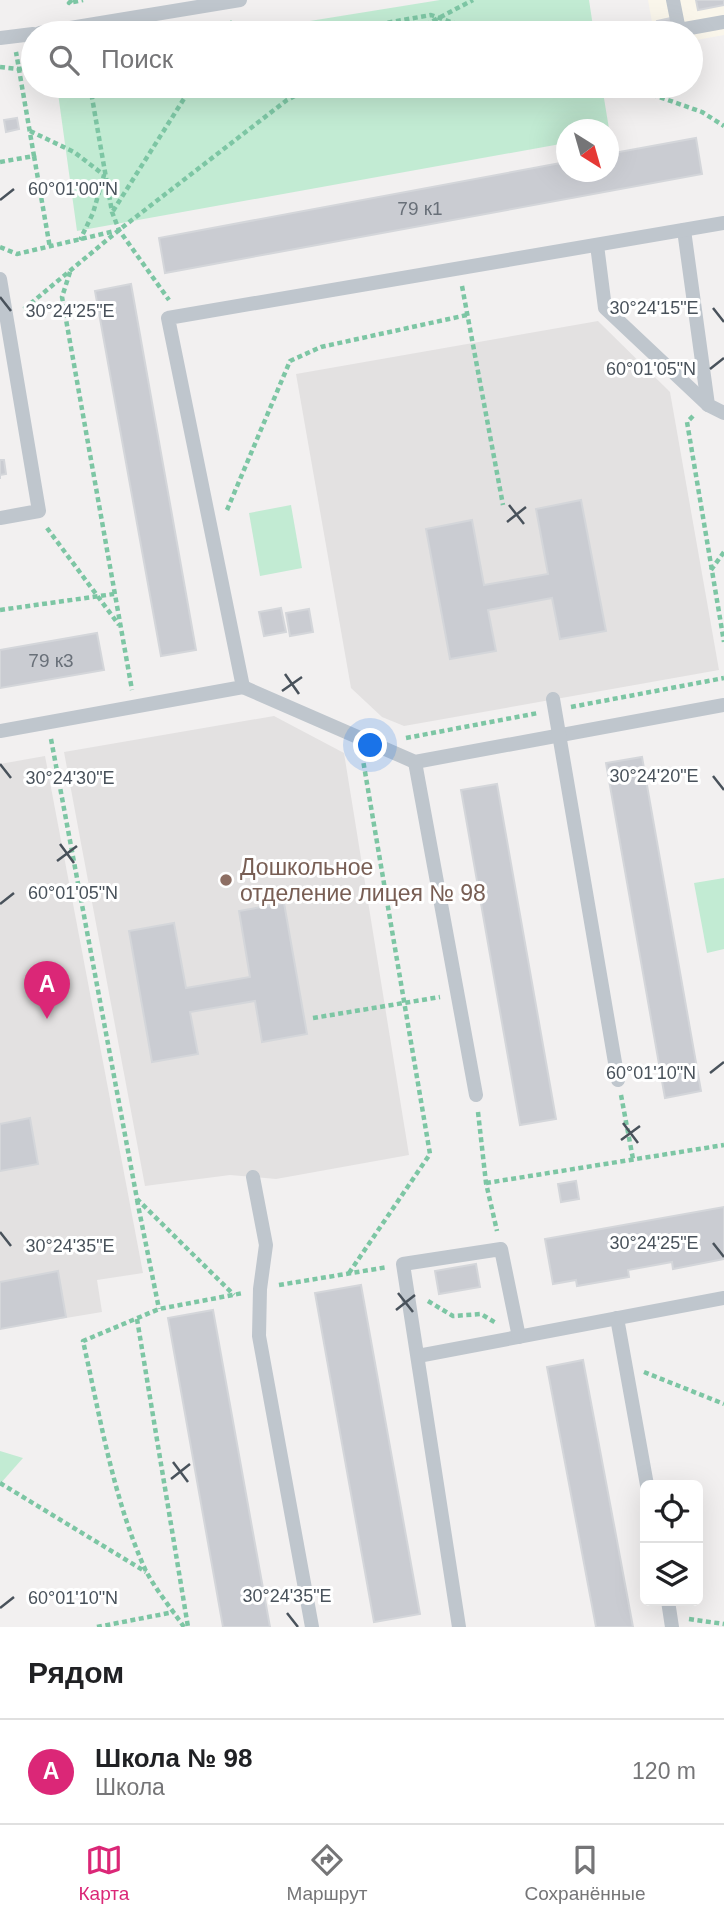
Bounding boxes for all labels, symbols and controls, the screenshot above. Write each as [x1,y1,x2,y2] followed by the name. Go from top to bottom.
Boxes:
[21,21,703,98] search box
[45,41,83,79] icon: search
[101,44,173,74] text: Поиск
[556,119,619,182] north arrow
[28,179,118,199] text: 60°01'00"N
[397,198,443,219] house number: 79 к1
[609,298,699,318] text: 30°24'15"E
[25,301,115,321] text: 30°24'25"E
[606,359,696,379] text: 60°01'05"N
[28,650,74,671] house number: 79 к3
[353,728,387,762] your location
[609,766,699,786] text: 30°24'20"E
[25,768,115,788] text: 30°24'30"E
[240,854,486,906] place label: Дошкольное отделение лицея № 98
[218,872,234,888] marker: Дошкольное отделение лицея № 98
[28,883,118,903] text: 60°01'05"N
[24,961,70,1019] pin: A
[606,1063,696,1083] text: 60°01'10"N
[609,1233,699,1253] text: 30°24'25"E
[25,1236,115,1256] text: 30°24'35"E
[640,1480,703,1606] map controls
[640,1480,703,1543] button: locate
[640,1543,703,1606] button: layers
[242,1586,332,1606] text: 30°24'35"E
[28,1588,118,1608] text: 60°01'10"N
[28,1656,124,1689] text: Рядом
[95,1743,252,1773] text: Школа № 98
[43,1758,59,1784] text: A
[632,1758,696,1784] text: 120 m
[95,1774,165,1800] text: Школа
[79,1841,129,1905] tab: Карта
[286,1841,367,1905] tab: Маршрут
[524,1841,645,1905] tab: Сохранённые

